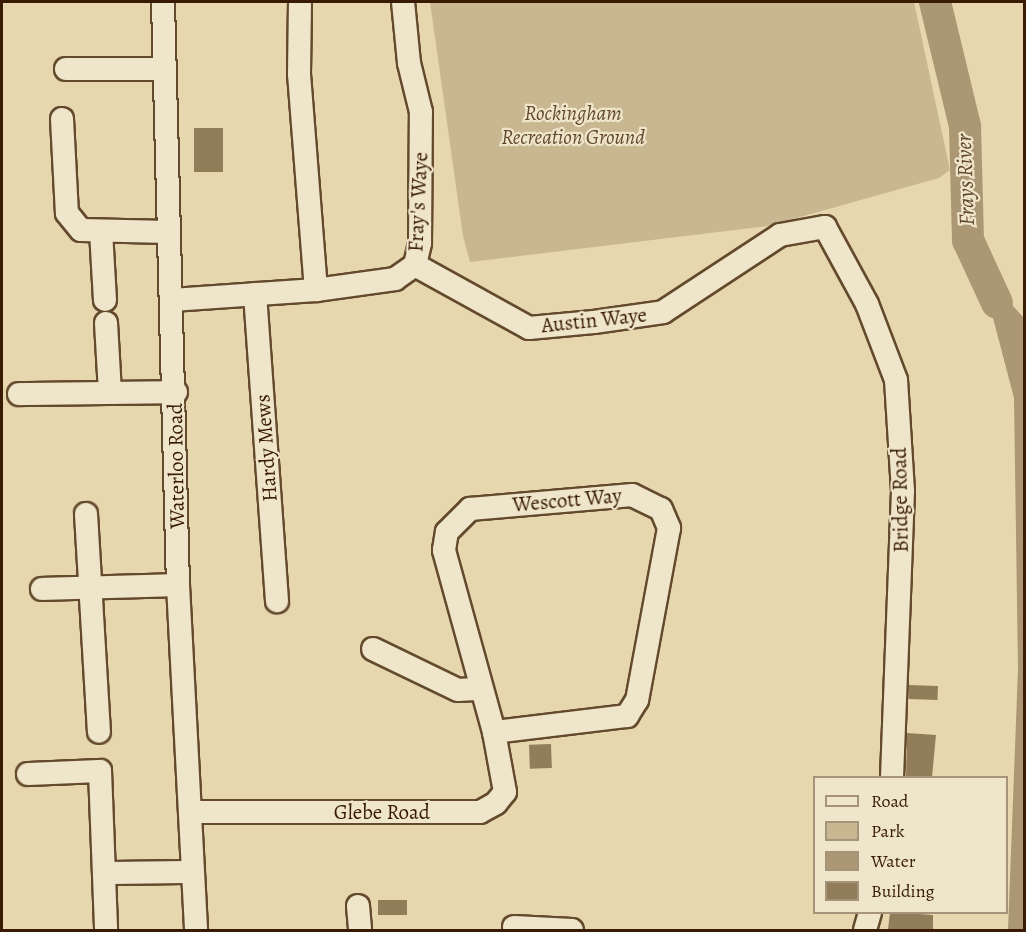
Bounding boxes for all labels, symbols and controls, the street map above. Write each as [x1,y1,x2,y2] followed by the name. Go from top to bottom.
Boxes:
[501,100,645,150] park label: Rockingham Recreation Ground
[951,134,981,226] water label: Frays River
[403,151,433,253] street label: Fray's Waye
[540,302,648,338] street label: Austin Waye
[250,393,282,503] street label: Hardy Mews
[162,403,190,529] street label: Waterloo Road
[886,447,914,553] street label: Bridge Road
[511,483,623,517] street label: Wescott Way
[813,776,1008,914] legend
[871,789,908,813] text: Road
[334,799,430,825] street label: Glebe Road
[871,819,905,843] text: Park
[871,849,916,873] text: Water
[871,879,935,903] text: Building

